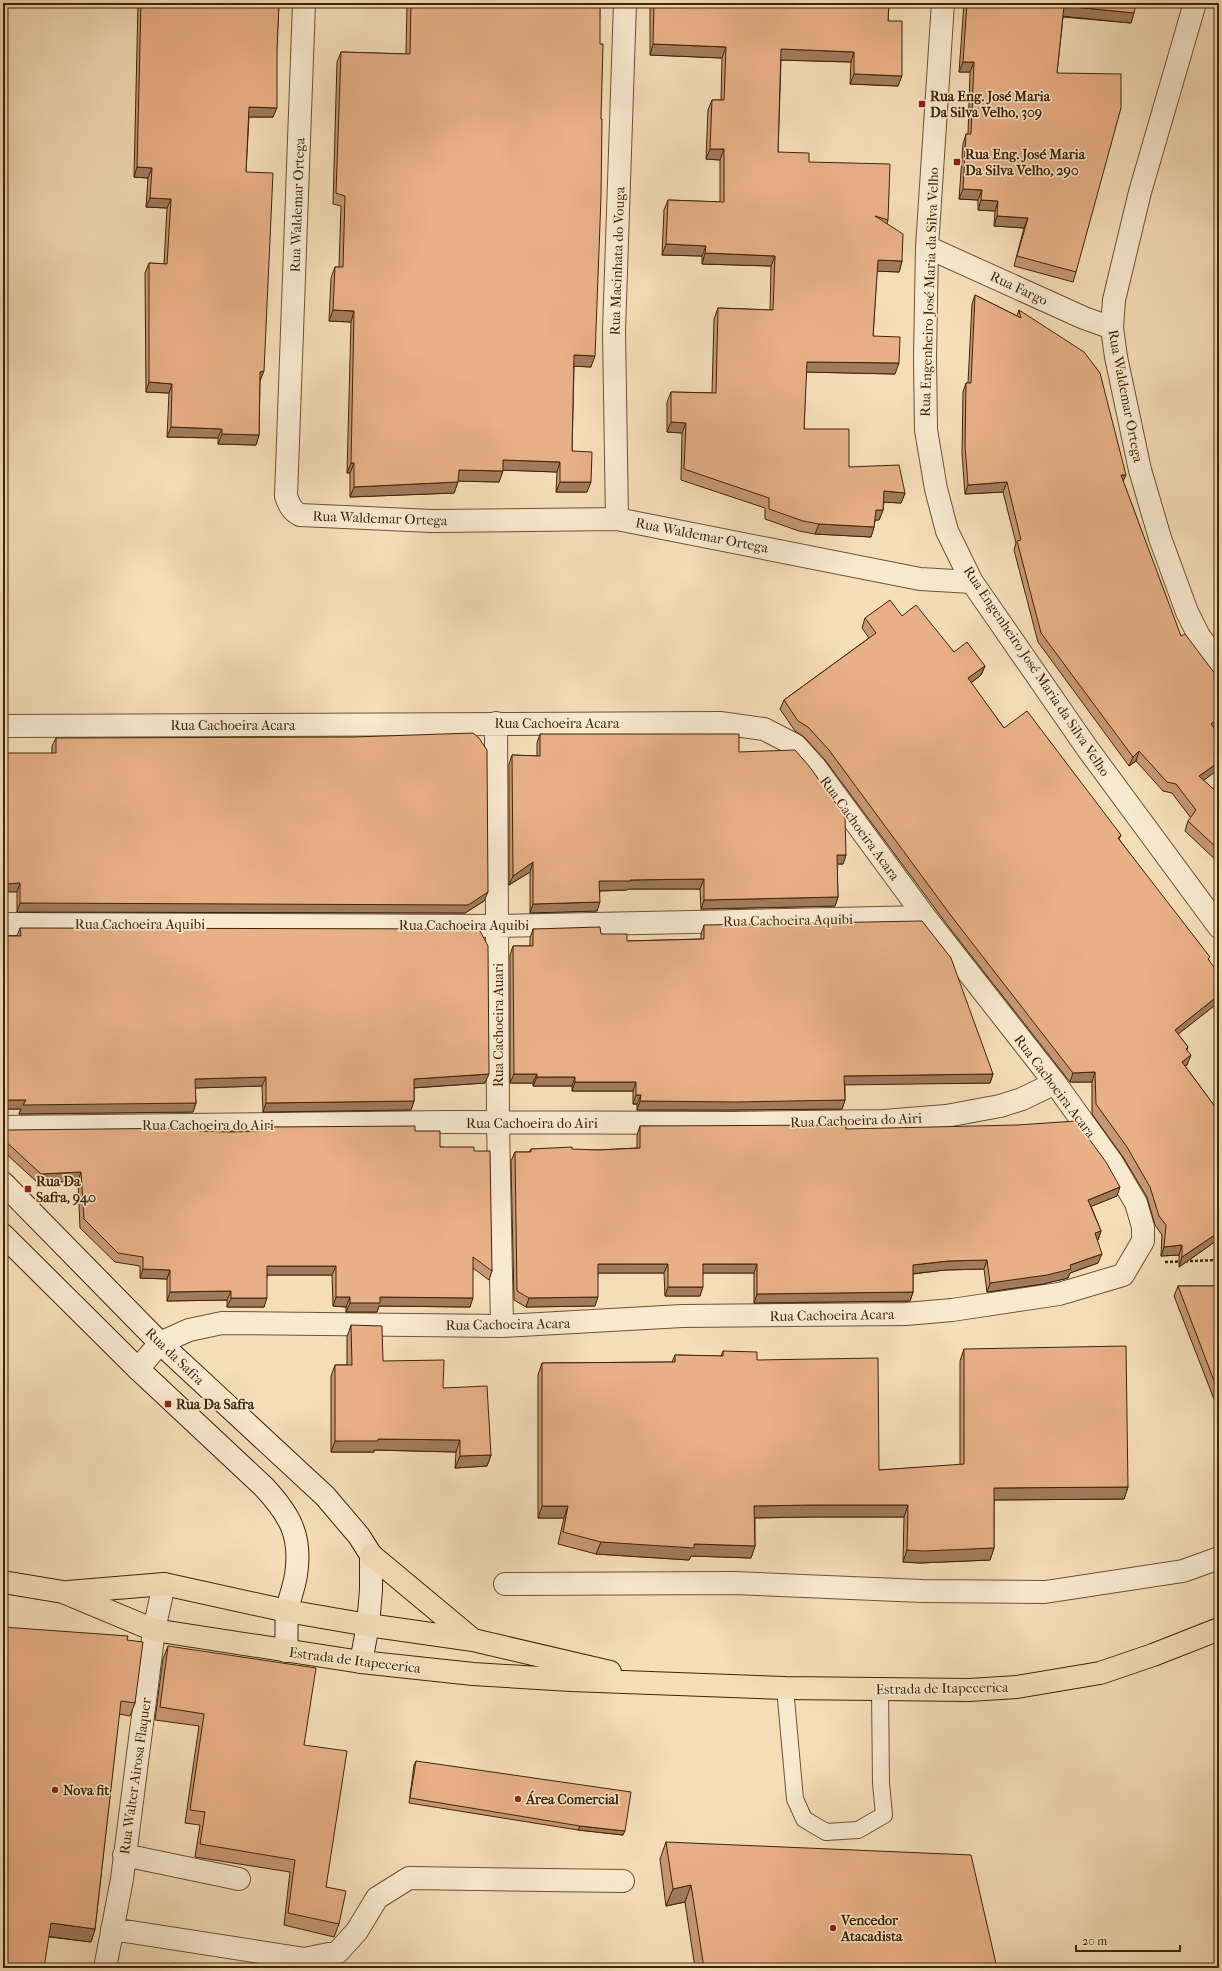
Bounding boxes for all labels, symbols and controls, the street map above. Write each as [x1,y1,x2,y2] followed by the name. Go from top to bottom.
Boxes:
[930,88,1051,121] place label: Rua Eng. José Maria Da Silva Velho, 309
[917,99,927,109] marker: Rua Eng. José Maria Da Silva Velho, 309
[287,137,308,273] street label: Rua Waldemar Ortega
[965,146,1086,179] place label: Rua Eng. José Maria Da Silva Velho, 290
[952,157,962,167] marker: Rua Eng. José Maria Da Silva Velho, 290
[917,167,942,417] street label: Rua Engenheiro José Maria da Silva Velho
[606,186,629,336] street label: Rua Macinhata do Vouga
[987,268,1050,309] street label: Rua Fargo
[1104,328,1147,464] street label: Rua Waldemar Ortega
[312,508,448,529] street label: Rua Waldemar Ortega
[634,514,770,557] street label: Rua Waldemar Ortega
[960,563,1113,780] street label: Rua Engenheiro José Maria da Silva Velho
[495,715,620,732] street label: Rua Cachoeira Acara
[171,717,296,734] street label: Rua Cachoeira Acara
[816,773,903,884] street label: Rua Cachoeira Acara
[723,911,853,930] street label: Rua Cachoeira Aquibi
[75,916,205,933] street label: Rua Cachoeira Aquibi
[399,917,529,934] street label: Rua Cachoeira Aquibi
[490,963,507,1087] street label: Rua Cachoeira Auari
[1010,1031,1099,1142] street label: Rua Cachoeira Acara
[790,1110,922,1131] street label: Rua Cachoeira do Airi
[466,1115,598,1132] street label: Rua Cachoeira do Airi
[142,1117,274,1134] street label: Rua Cachoeira do Airi
[36,1173,96,1206] place label: Rua Da Safra, 940
[23,1184,33,1194] marker: Rua Da Safra, 940
[769,1306,895,1325] street label: Rua Cachoeira Acara
[445,1315,571,1334] street label: Rua Cachoeira Acara
[142,1324,208,1389] street label: Rua da Safra
[176,1396,255,1413] place label: Rua Da Safra
[163,1399,173,1409] marker: Rua Da Safra
[288,1644,422,1677] street label: Estrada de Itapecerica
[875,1679,1009,1698] street label: Estrada de Itapecerica
[116,1697,155,1856] street label: Rua Walter Airosa Flaquer
[63,1782,110,1799] place label: Nova fit
[50,1785,60,1795] marker: Nova fit
[525,1790,619,1808] place label: Área Comercial
[513,1794,523,1804] marker: Área Comercial
[840,1912,903,1945] place label: Vencedor Atacadista
[828,1923,838,1933] marker: Vencedor Atacadista
[1076,1927,1180,1953] scale bar
[1082,1934,1107,1948] text: 20 m

